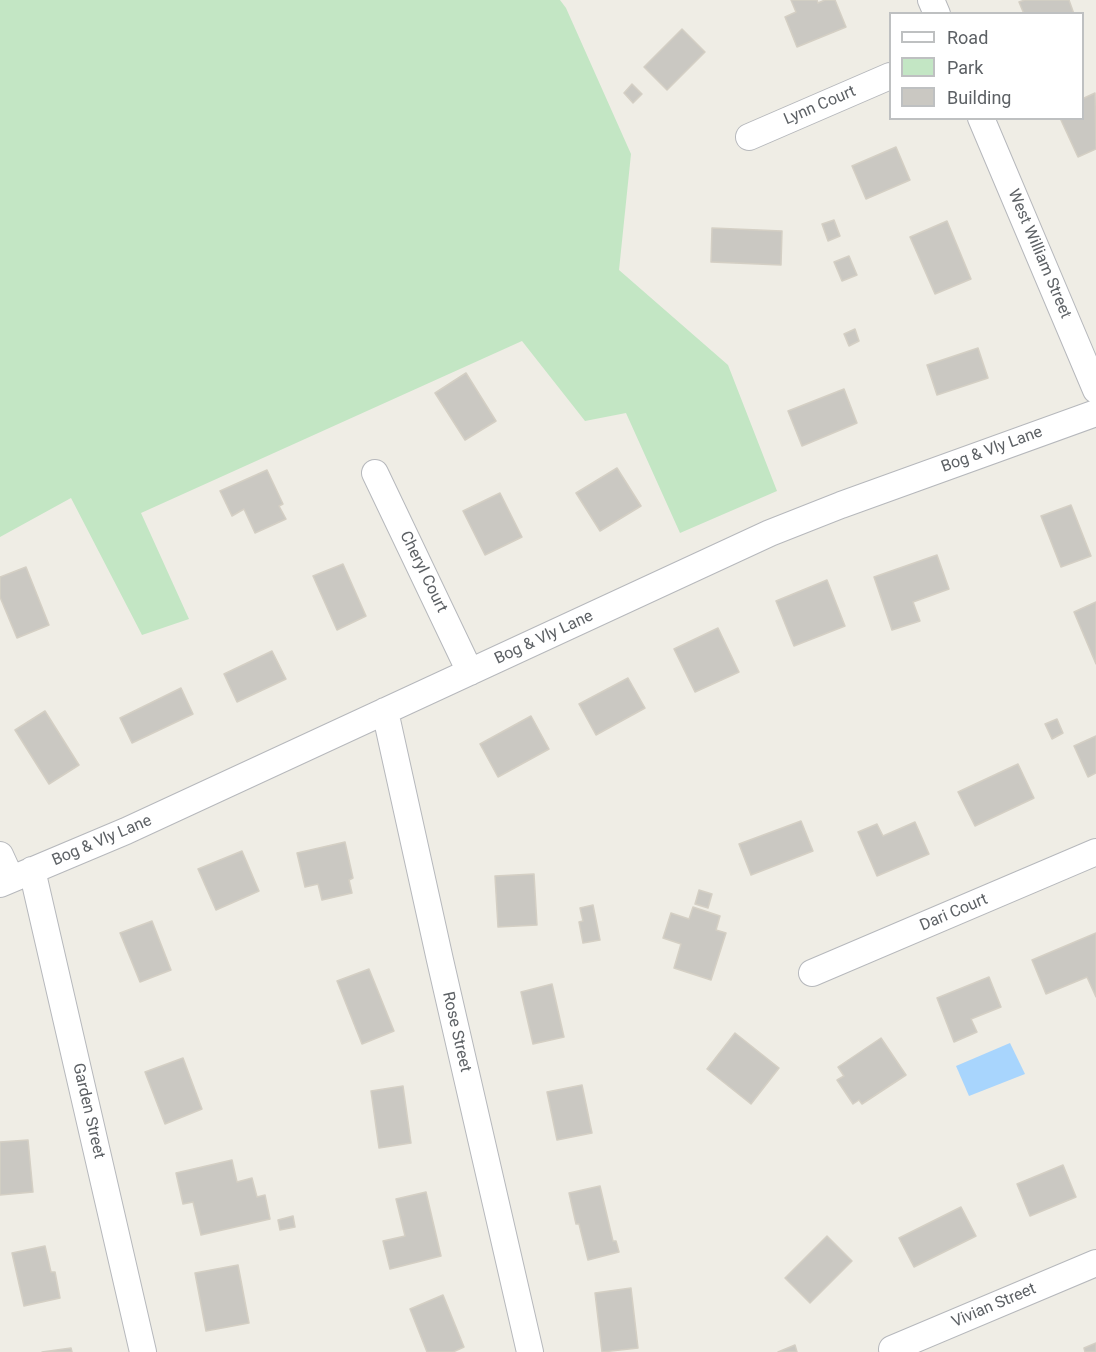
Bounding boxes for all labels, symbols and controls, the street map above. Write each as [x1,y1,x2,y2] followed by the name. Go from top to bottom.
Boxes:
[889,12,1084,120] legend
[947,27,988,48] text: Road
[947,57,983,78] text: Park
[781,82,859,130] street label: Lynn Court
[947,87,1011,108] text: Building
[1003,186,1075,322] street label: West William Street
[939,423,1045,477] street label: Bog & Vly Lane
[395,528,451,616] street label: Cheryl Court
[492,607,596,669] street label: Bog & Vly Lane
[49,811,155,871] street label: Bog & Vly Lane
[917,890,991,936] street label: Dari Court
[437,990,475,1074] street label: Rose Street
[68,1061,108,1161] street label: Garden Street
[949,1280,1039,1332] street label: Vivian Street

